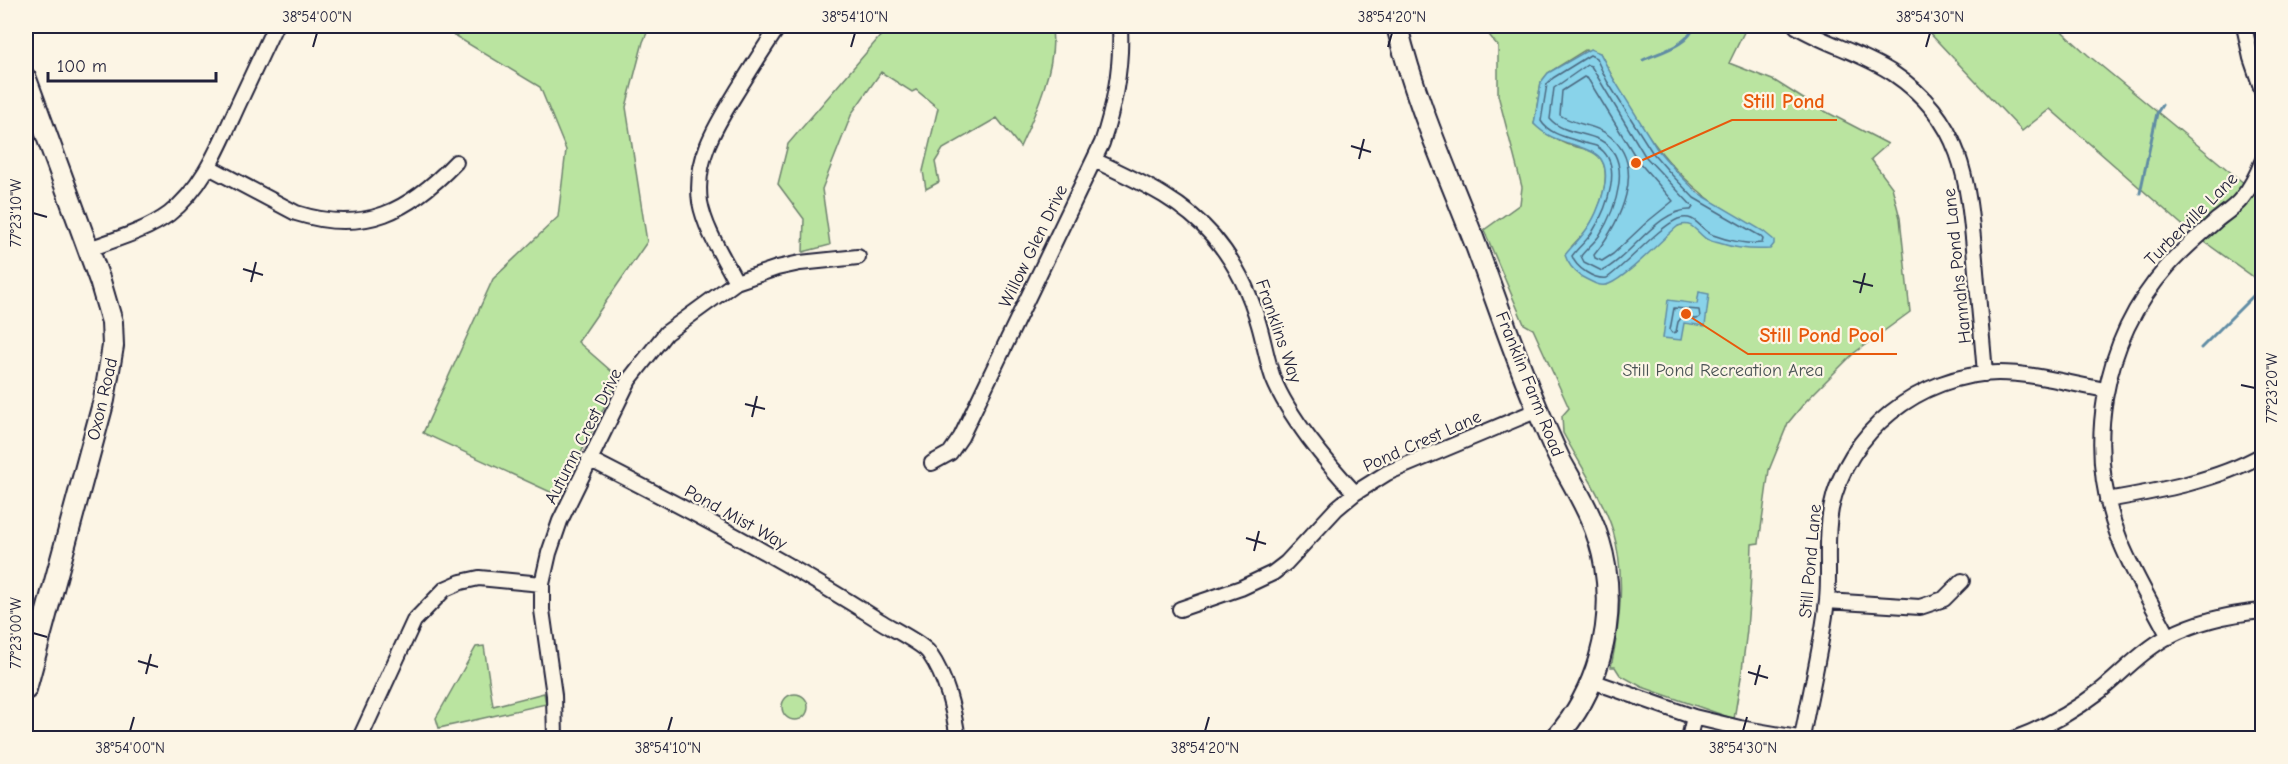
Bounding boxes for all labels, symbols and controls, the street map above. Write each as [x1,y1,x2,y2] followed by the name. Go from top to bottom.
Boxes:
[282,8,352,26] text: 38°54'00"N
[822,8,888,26] text: 38°54'10"N
[1358,8,1426,26] text: 38°54'20"N
[1896,8,1964,26] text: 38°54'30"N
[48,45,216,83] scale bar
[57,56,107,77] text: 100 m
[1732,82,1837,120] callout: Still Pond
[1743,90,1825,113] text: Still Pond
[2140,168,2242,270] street label: Turberville Lane
[7,179,25,247] text: 77°23'10"W
[995,181,1072,311] street label: Willow Glen Drive
[1939,187,1976,345] street label: Hannahs Pond Lane
[1251,277,1306,387] street label: Franklins Way
[1491,309,1568,460] street label: Franklin Farm Road
[1748,316,1897,354] callout: Still Pond Pool
[1759,324,1885,347] text: Still Pond Pool
[2263,353,2281,423] text: 77°23'20"W
[83,356,122,442] street label: Oxon Road
[1622,360,1824,381] park label: Still Pond Recreation Area
[540,365,627,507] street label: Autumn Crest Drive
[1360,406,1484,477] street label: Pond Crest Lane
[681,481,791,555] street label: Pond Mist Way
[1795,503,1826,619] street label: Still Pond Lane
[7,597,25,669] text: 77°23'00"W
[95,739,165,757] text: 38°54'00"N
[635,739,701,757] text: 38°54'10"N
[1171,739,1239,757] text: 38°54'20"N
[1709,739,1777,757] text: 38°54'30"N

